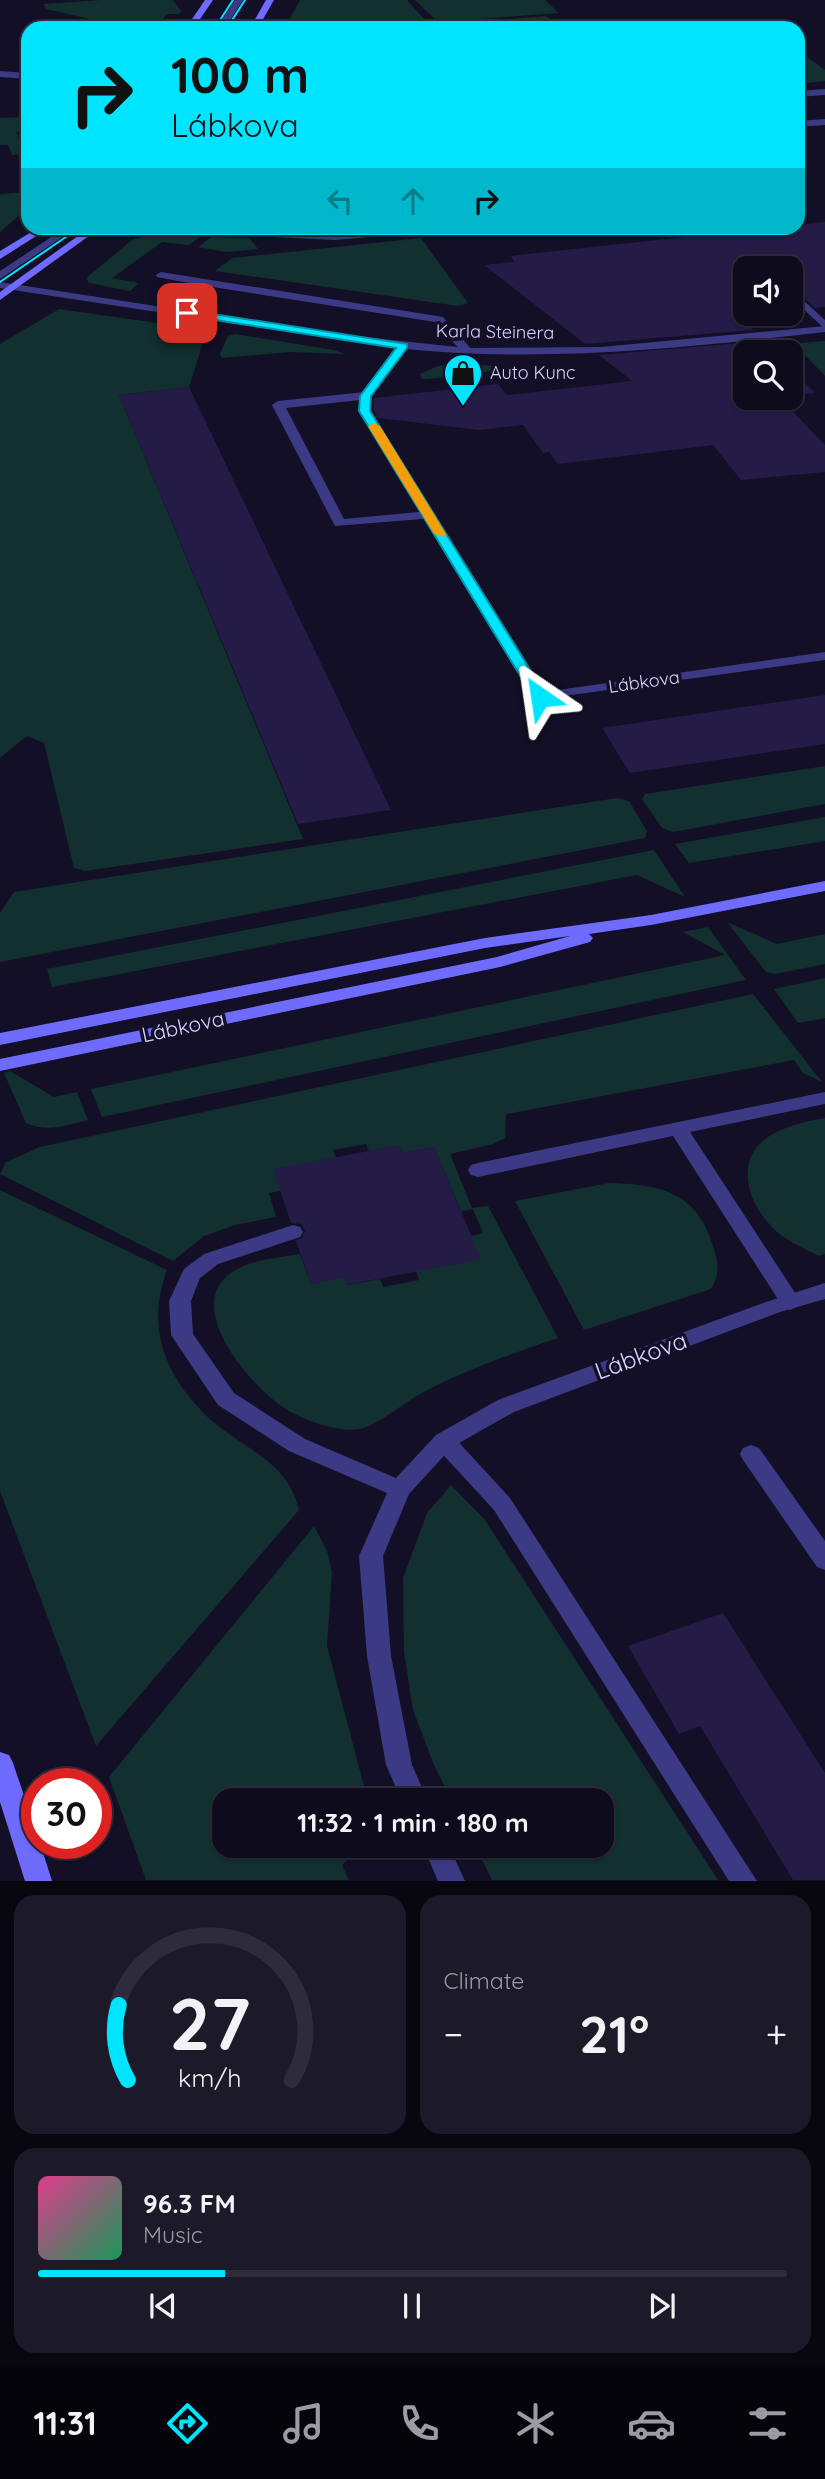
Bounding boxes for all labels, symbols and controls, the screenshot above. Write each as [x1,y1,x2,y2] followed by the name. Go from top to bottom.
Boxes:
[171,44,309,105] text: 100 m
[56,49,147,140] icon: right
[171,105,299,145] text: Lábkova
[321,182,359,220] icon: left
[394,182,432,220] icon: ahead
[467,182,505,220] icon: right
[733,256,803,410] map controls
[733,256,803,326] button: sound
[157,283,217,343] pin
[168,294,206,332] icon: arrive
[436,319,554,344] street label: Karla Steinera
[733,340,803,410] button: search
[442,352,484,407] shop icon: Auto Kunc
[490,361,575,384] place label: Auto Kunc
[503,660,577,734] position arrow
[607,665,681,698] street label: Lábkova
[139,1005,226,1047] street label: Lábkova
[591,1325,691,1386] street label: Lábkova
[21,1768,112,1859] speed limit sign: 30
[297,1806,529,1839] text: 11:32 · 1 min · 180 m
[444,1966,524,1995] text: Climate
[169,1978,250,2069] text: 27
[579,2001,650,2066] text: 21°
[444,2010,463,2058] text: −
[766,2010,787,2058] text: +
[178,2062,241,2093] text: km/h
[143,2187,236,2220] text: 96.3 FM
[143,2220,203,2249] text: Music
[144,2287,182,2325] icon: previous
[393,2287,431,2325] icon: pause
[643,2287,681,2325] icon: next
[163,2399,212,2448] icon: directions
[279,2399,328,2448] icon: music
[395,2399,444,2448] icon: phone
[511,2399,560,2448] icon: climate
[627,2399,676,2448] icon: car
[743,2399,792,2448] icon: filters
[33,2403,97,2443] text: 11:31

